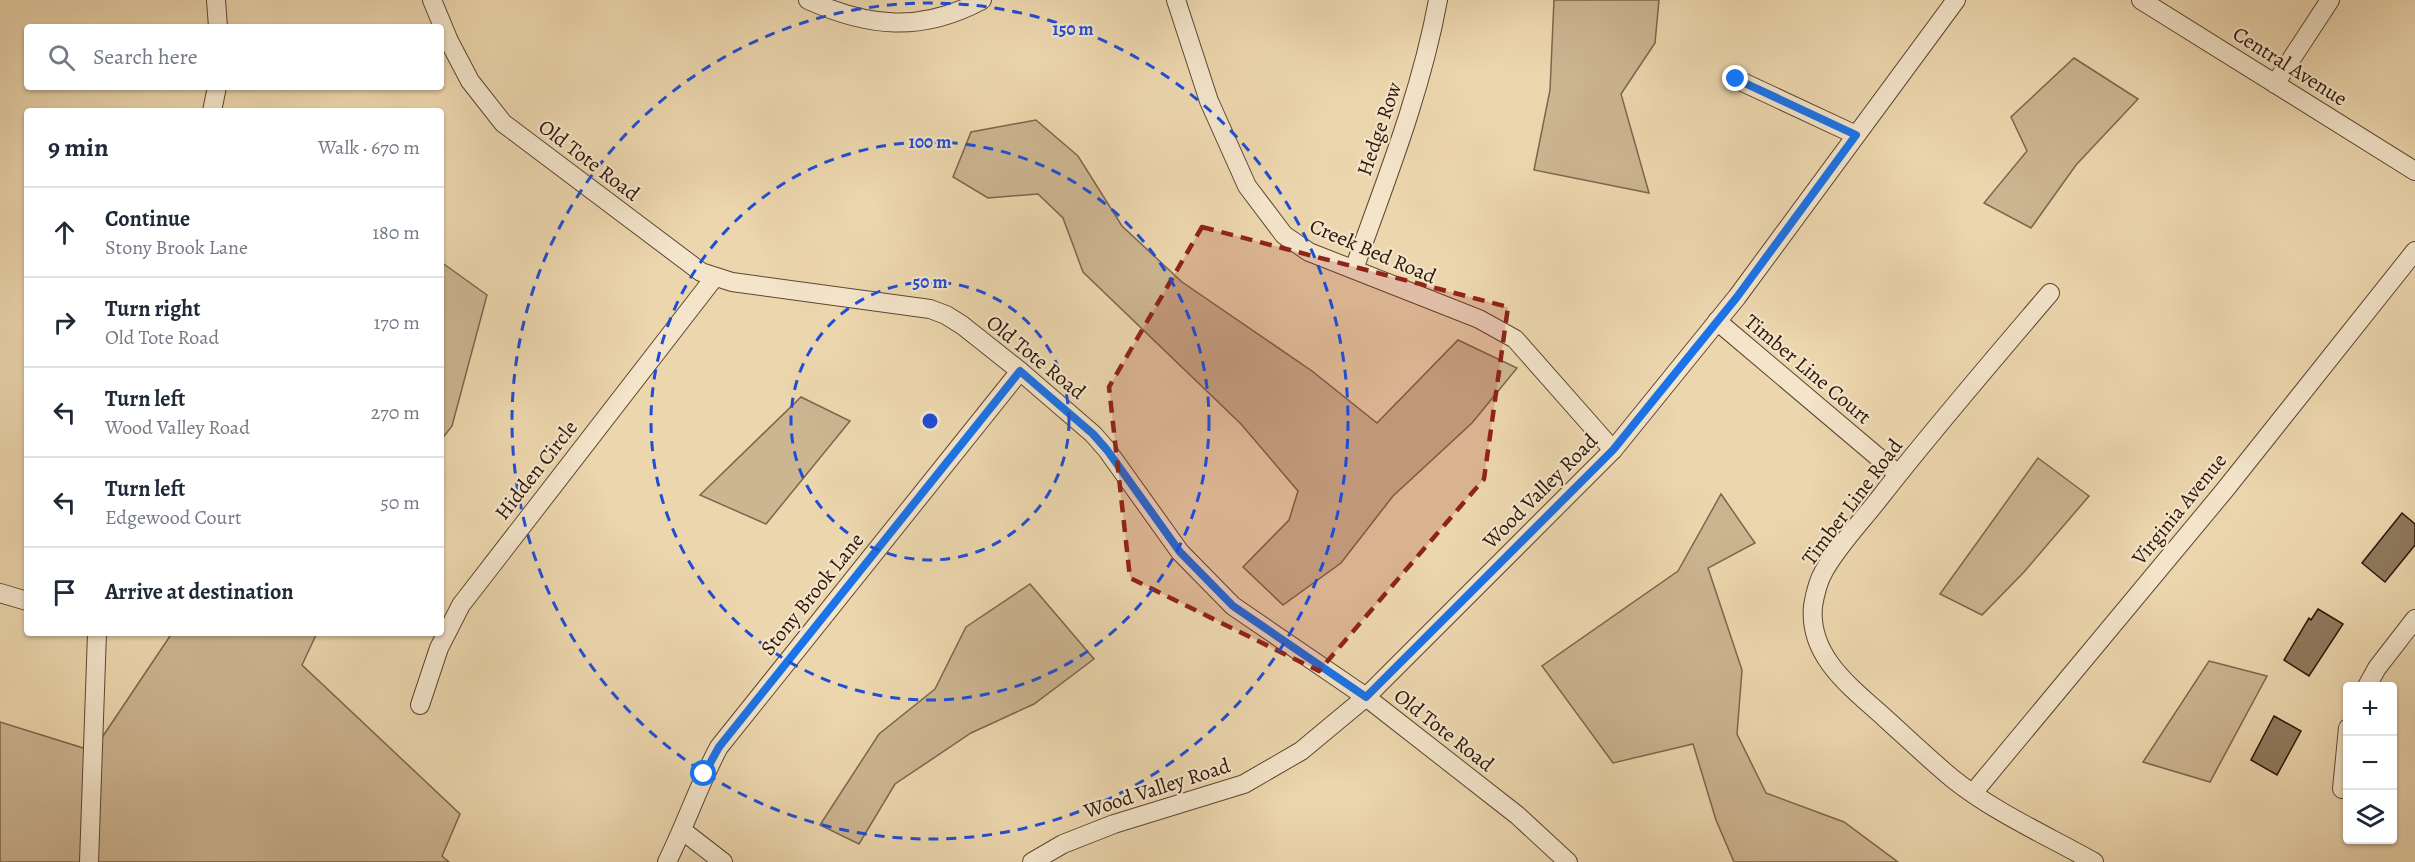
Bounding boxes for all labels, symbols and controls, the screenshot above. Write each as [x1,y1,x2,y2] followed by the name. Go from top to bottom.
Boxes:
[1052,17,1094,41] text: 150 m
[2227,20,2353,112] street label: Central Avenue
[24,24,444,90] search box
[45,41,78,74] icon: search
[93,42,198,72] text: Search here
[1722,65,1748,91] route end
[1350,78,1408,180] street label: Hedge Row
[533,113,646,208] street label: Old Tote Road
[48,130,109,165] text: 9 min
[909,130,951,154] text: 100 m
[318,134,420,161] text: Walk · 670 m
[105,204,190,234] text: Continue
[1305,212,1441,291] street label: Creek Bed Road
[48,216,81,249] icon: ahead
[372,219,420,246] text: 180 m
[105,234,248,261] text: Stony Brook Lane
[913,270,947,294] text: 50 m
[105,294,201,324] text: Turn right
[48,306,81,339] icon: right
[981,308,1092,406] street label: Old Tote Road
[1739,308,1877,430] street label: Timber Line Court
[374,309,420,336] text: 170 m
[105,324,219,351] text: Old Tote Road
[105,384,185,414] text: Turn left
[48,396,81,429] icon: left
[371,399,420,426] text: 270 m
[920,411,940,431] centre of rings
[105,414,250,441] text: Wood Valley Road
[488,414,584,526] street label: Hidden Circle
[1476,427,1604,555] street label: Wood Valley Road
[1795,432,1909,571] street label: Timber Line Road
[2125,447,2233,572] street label: Virginia Avenue
[105,474,185,504] text: Turn left
[48,486,81,519] icon: left
[380,489,420,516] text: 50 m
[105,504,242,531] text: Edgewood Court
[754,527,870,661] street label: Stony Brook Lane
[48,576,81,609] icon: arrive
[105,577,294,607] text: Arrive at destination
[1388,682,1500,778] street label: Old Tote Road
[2343,682,2397,844] map controls
[2343,682,2397,736] button: +
[2343,736,2397,790] button: −
[1079,751,1234,825] street label: Wood Valley Road
[690,760,716,786] route start
[2343,790,2397,844] button: layers

